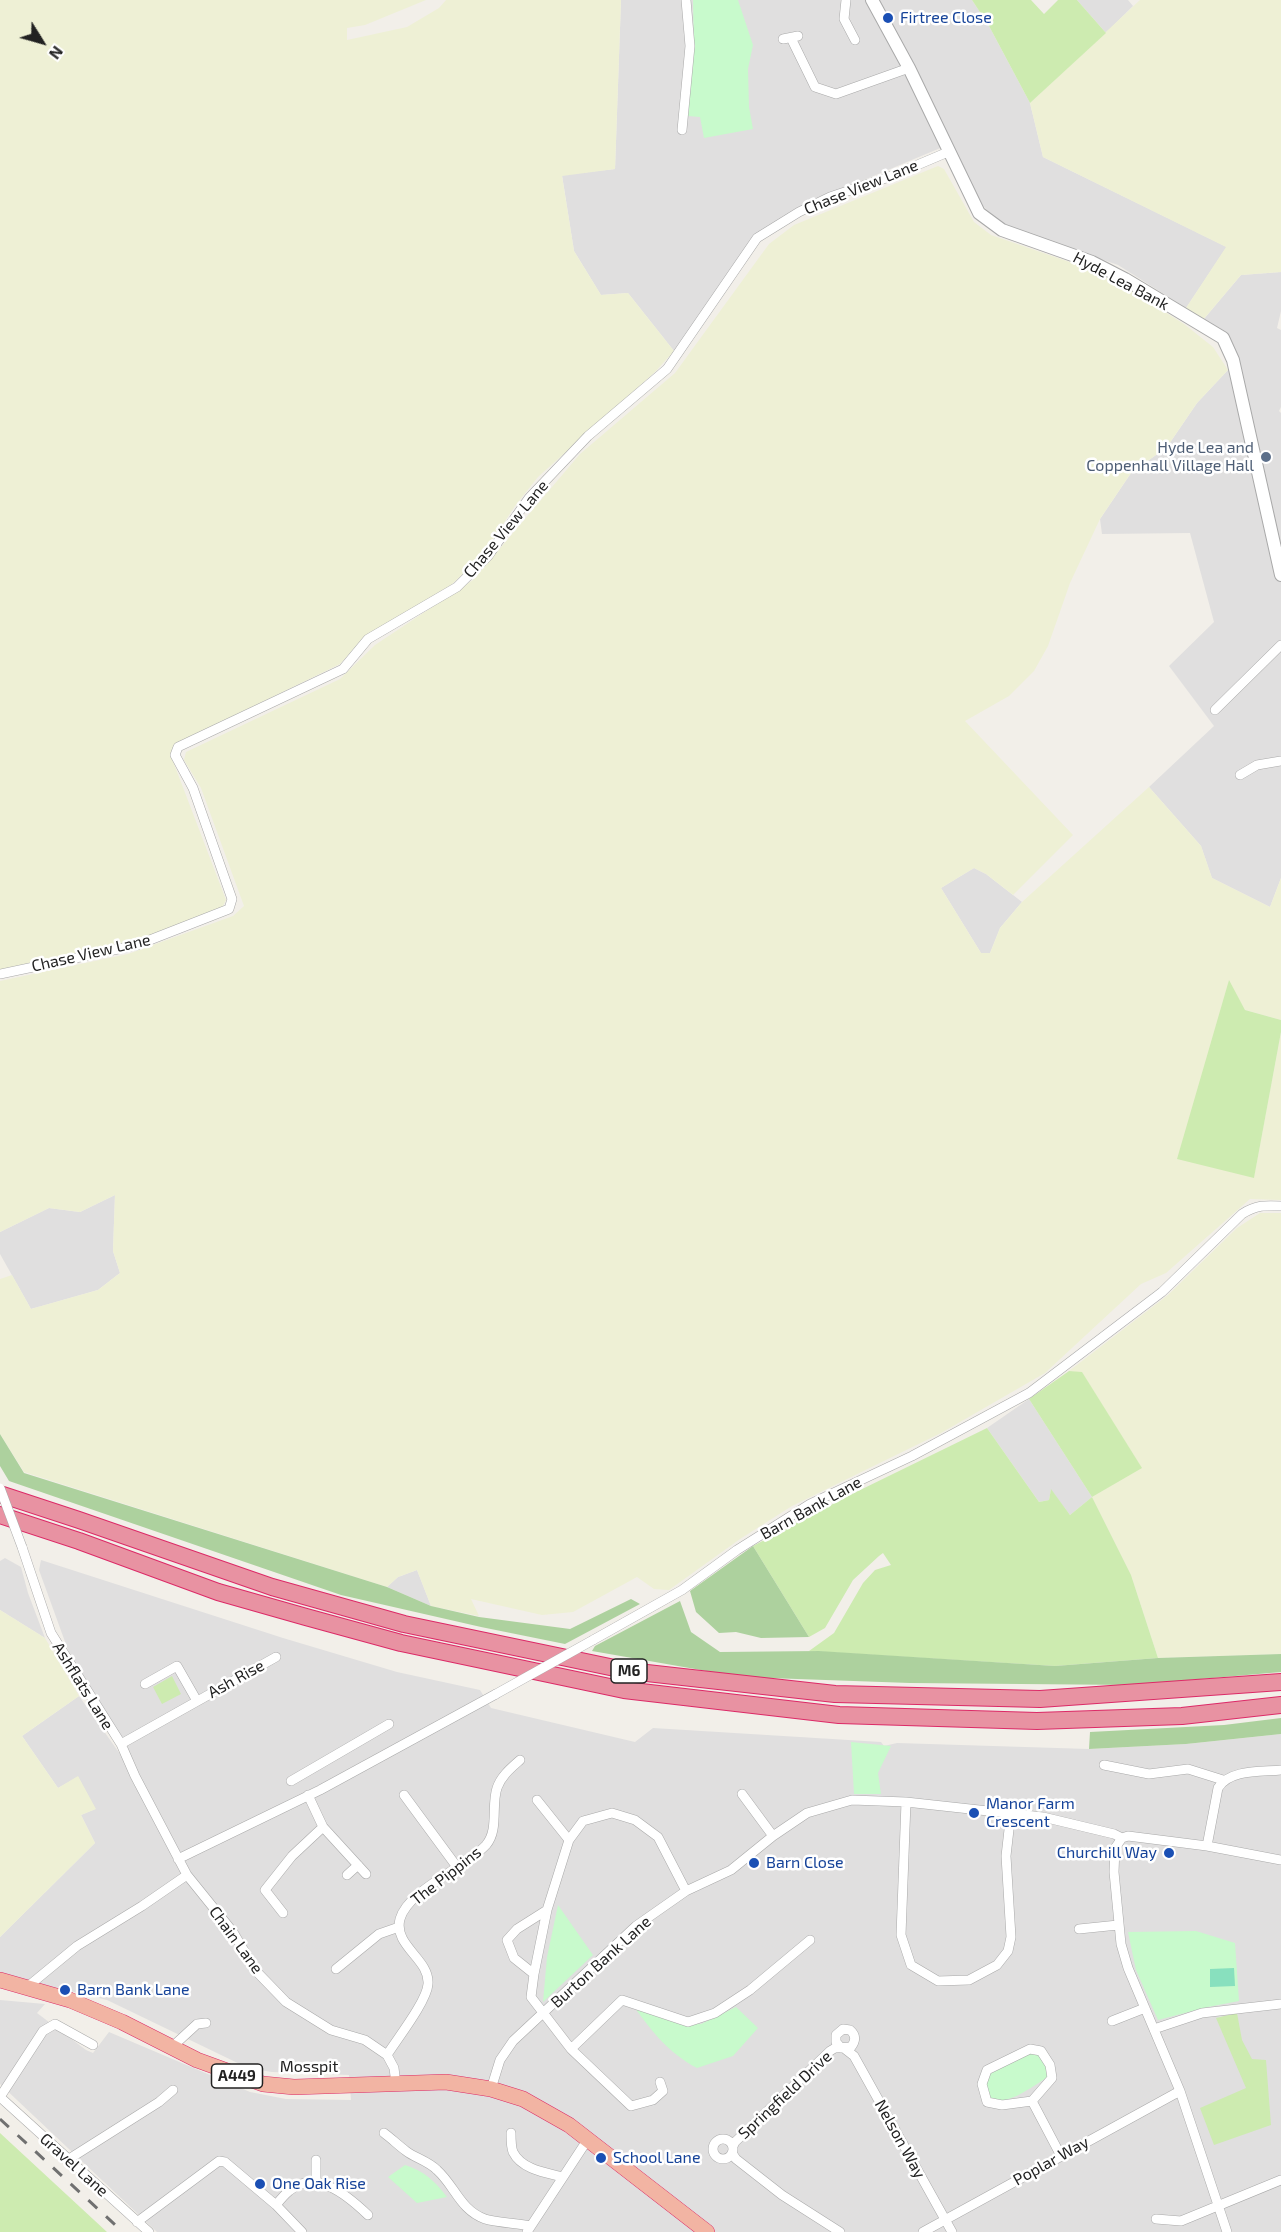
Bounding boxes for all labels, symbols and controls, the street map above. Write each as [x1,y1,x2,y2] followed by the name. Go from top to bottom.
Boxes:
[900,8,992,28] place label: Firtree Close
[881,11,895,25] marker: Firtree Close
[12,12,72,72] north arrow
[46,43,68,63] text: N
[801,155,921,219] street label: Chase View Lane
[1070,248,1172,314] street label: Hyde Lea Bank
[1086,438,1254,476] place label: Hyde Lea and Coppenhall Village Hall
[1259,450,1273,464] marker: Hyde Lea and Coppenhall Village Hall
[460,476,552,582] street label: Chase View Lane
[30,930,152,976] street label: Chase View Lane
[757,1472,865,1544] street label: Barn Bank Lane
[48,1639,118,1733] street label: Ashflats Lane
[204,1656,268,1702] street label: Ash Rise
[611,1659,647,1683] road number: M6
[986,1794,1075,1832] place label: Manor Farm Crescent
[967,1806,981,1820] marker: Manor Farm Crescent
[407,1843,485,1909] street label: The Pippins
[1057,1843,1157,1863] place label: Churchill Way
[1162,1846,1176,1860] marker: Churchill Way
[766,1853,844,1873] place label: Barn Close
[747,1856,761,1870] marker: Barn Close
[205,1902,267,1978] street label: Chain Lane
[547,1912,655,2012] street label: Burton Bank Lane
[77,1980,190,2000] place label: Barn Bank Lane
[58,1983,72,1997] marker: Barn Bank Lane
[734,2047,836,2143] street label: Springfield Drive
[280,2057,338,2077] street label: Mosspit
[212,2064,262,2088] road number: A449
[871,2096,929,2182] street label: Nelson Way
[36,2129,112,2201] street label: Gravel Lane
[1010,2132,1092,2190] street label: Poplar Way
[613,2148,700,2168] place label: School Lane
[594,2151,608,2165] marker: School Lane
[272,2174,366,2194] place label: One Oak Rise
[253,2177,267,2191] marker: One Oak Rise

